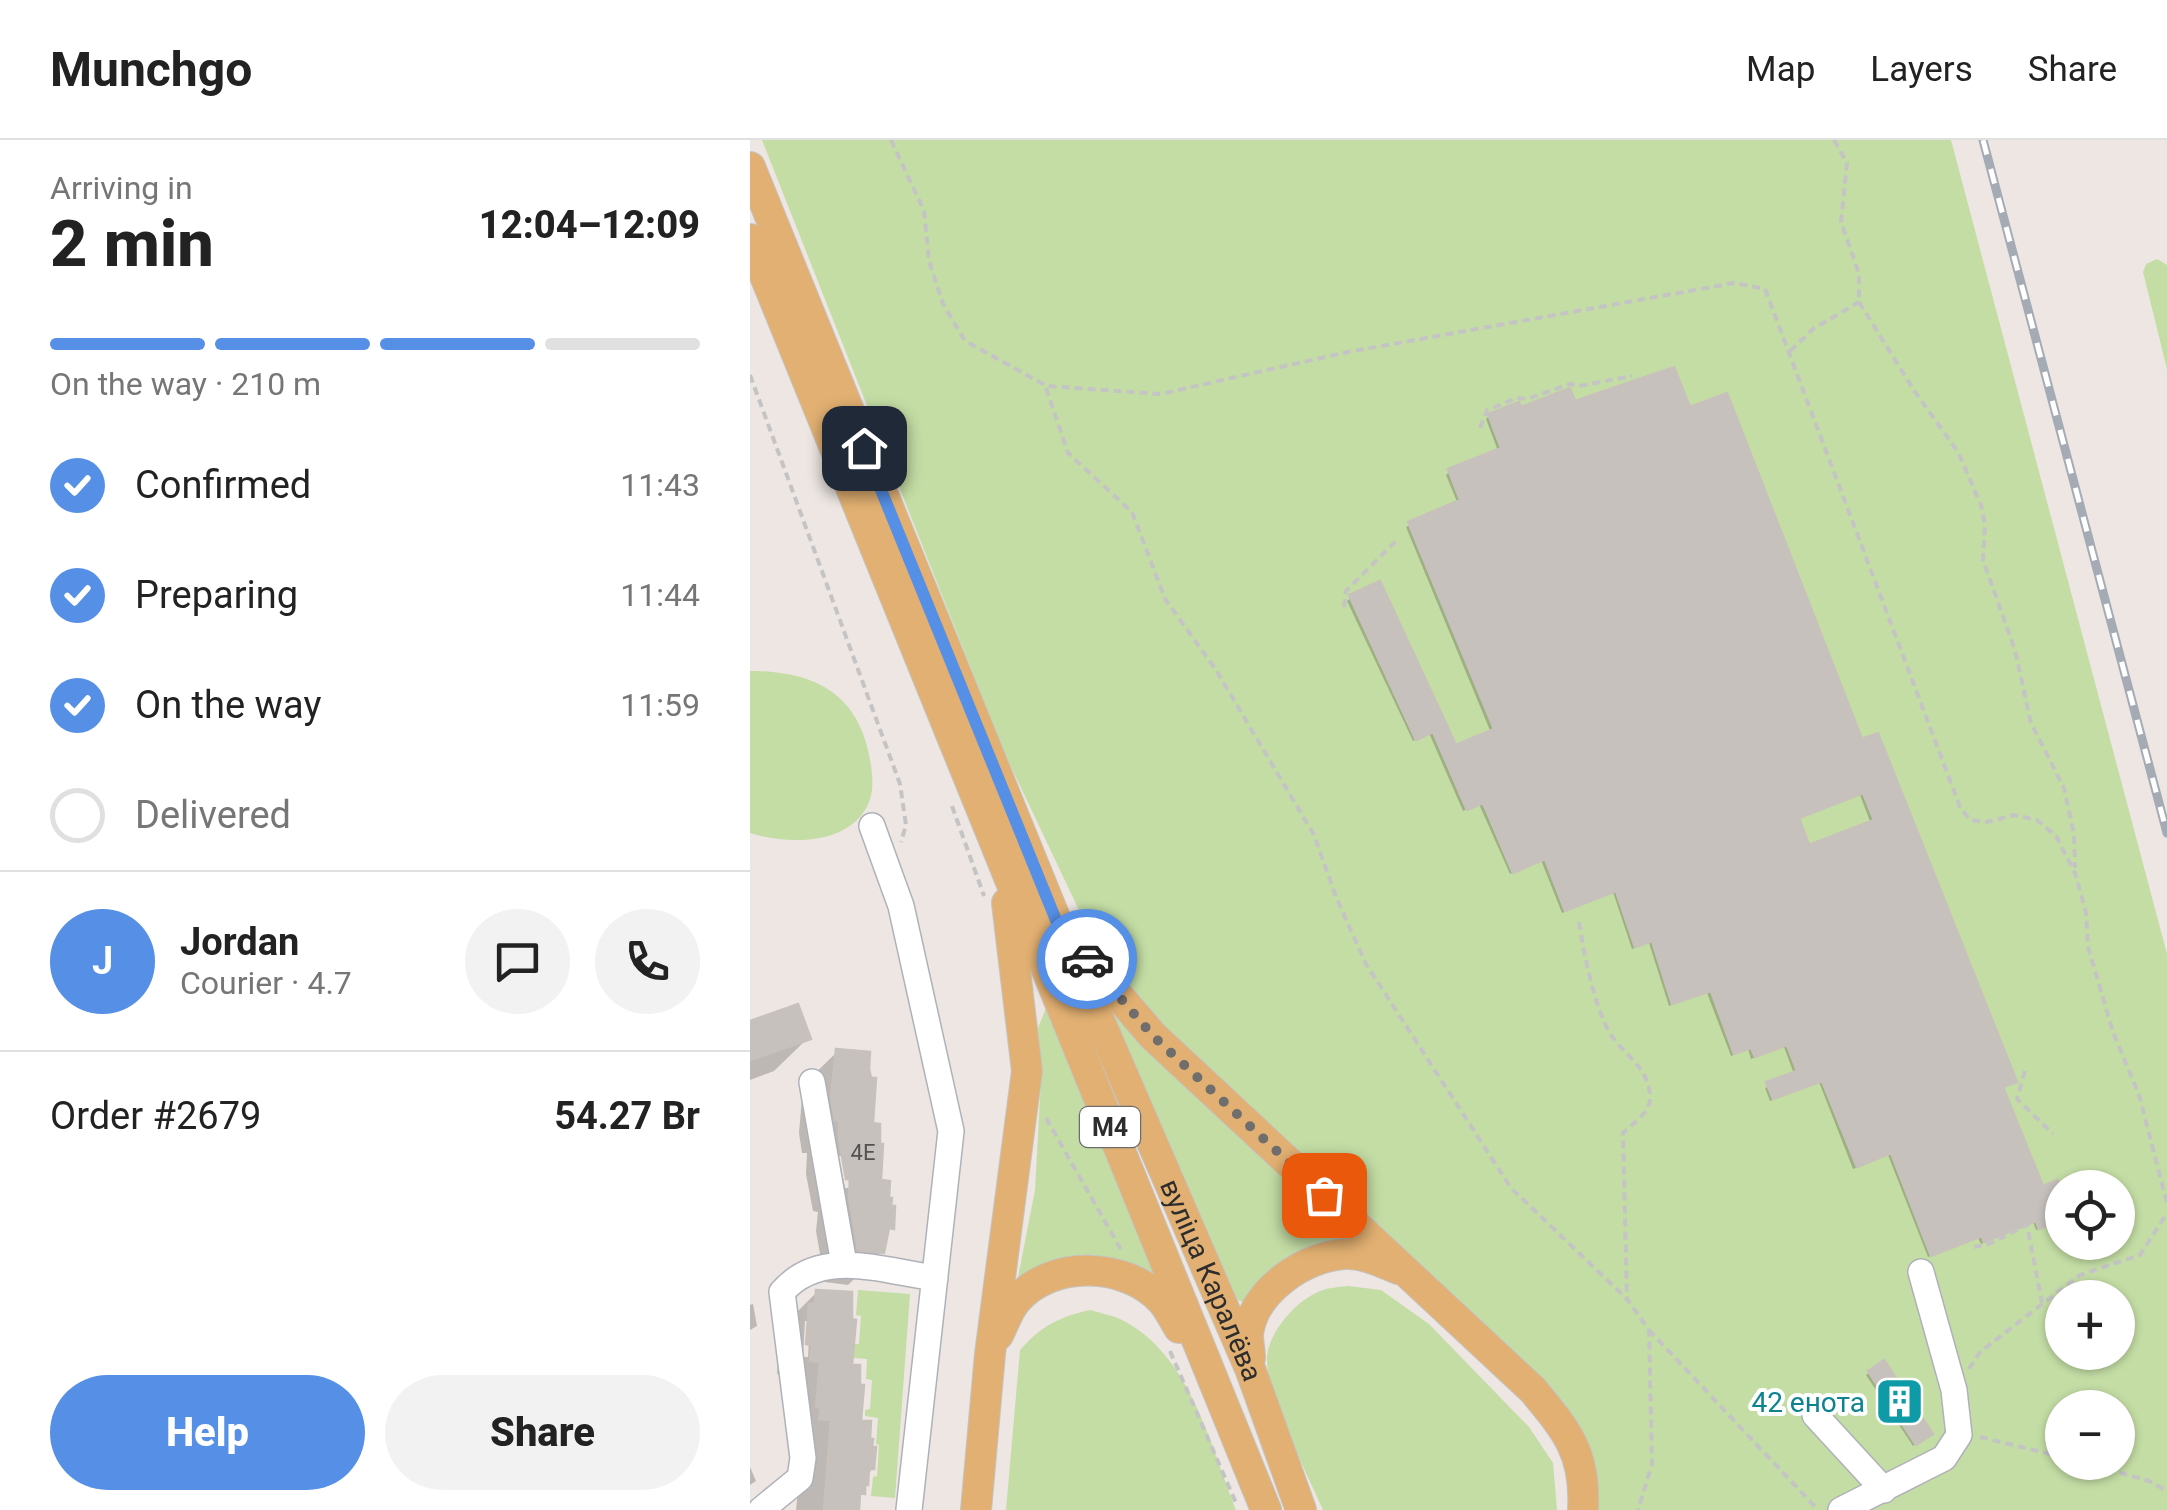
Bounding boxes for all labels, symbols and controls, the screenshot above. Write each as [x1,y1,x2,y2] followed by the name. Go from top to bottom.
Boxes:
[50,41,252,98] text: Munchgo
[1746,49,1815,90] text: Map
[1870,49,1973,90] text: Layers
[2028,49,2117,90] text: Share
[50,169,193,207] text: Arriving in
[479,203,700,247] text: 12:04–12:09
[50,206,214,282] text: 2 min
[50,365,321,403] text: On the way · 210 m
[822,406,907,491] pin
[837,421,892,476] icon: home
[50,458,105,513] icon: check
[135,463,311,507] text: Confirmed
[620,466,700,504] text: 11:43
[50,568,105,623] icon: check
[135,573,298,617] text: Preparing
[620,576,700,614] text: 11:44
[50,678,105,733] icon: check
[135,683,321,727] text: On the way
[620,686,700,724] text: 11:59
[135,793,291,837] text: Delivered
[465,909,570,1014] button: chat
[595,909,700,1014] button: phone
[1037,909,1137,1009] courier
[180,920,299,964] text: Jordan
[1060,932,1115,987] icon: car
[92,939,113,983] text: J
[180,964,352,1002] text: Courier · 4.7
[50,1094,261,1138] text: Order #2679
[554,1094,700,1138] text: 54.27 Br
[1080,1107,1140,1147] road number: М4
[851,1140,875,1165] house number: 4Е
[1282,1153,1367,1238] pin
[1297,1168,1352,1223] icon: bag
[2045,1170,2135,1480] map controls
[2045,1170,2135,1260] button: locate
[1153,1174,1270,1385] street label: вуліца Каралёва
[2045,1280,2135,1370] button: +
[50,1375,365,1490] button: Help
[385,1375,700,1490] button: Share
[1874,1376,1926,1428] building icon: 42 енота
[1751,1386,1865,1419] place label: 42 енота
[2045,1390,2135,1480] button: −

